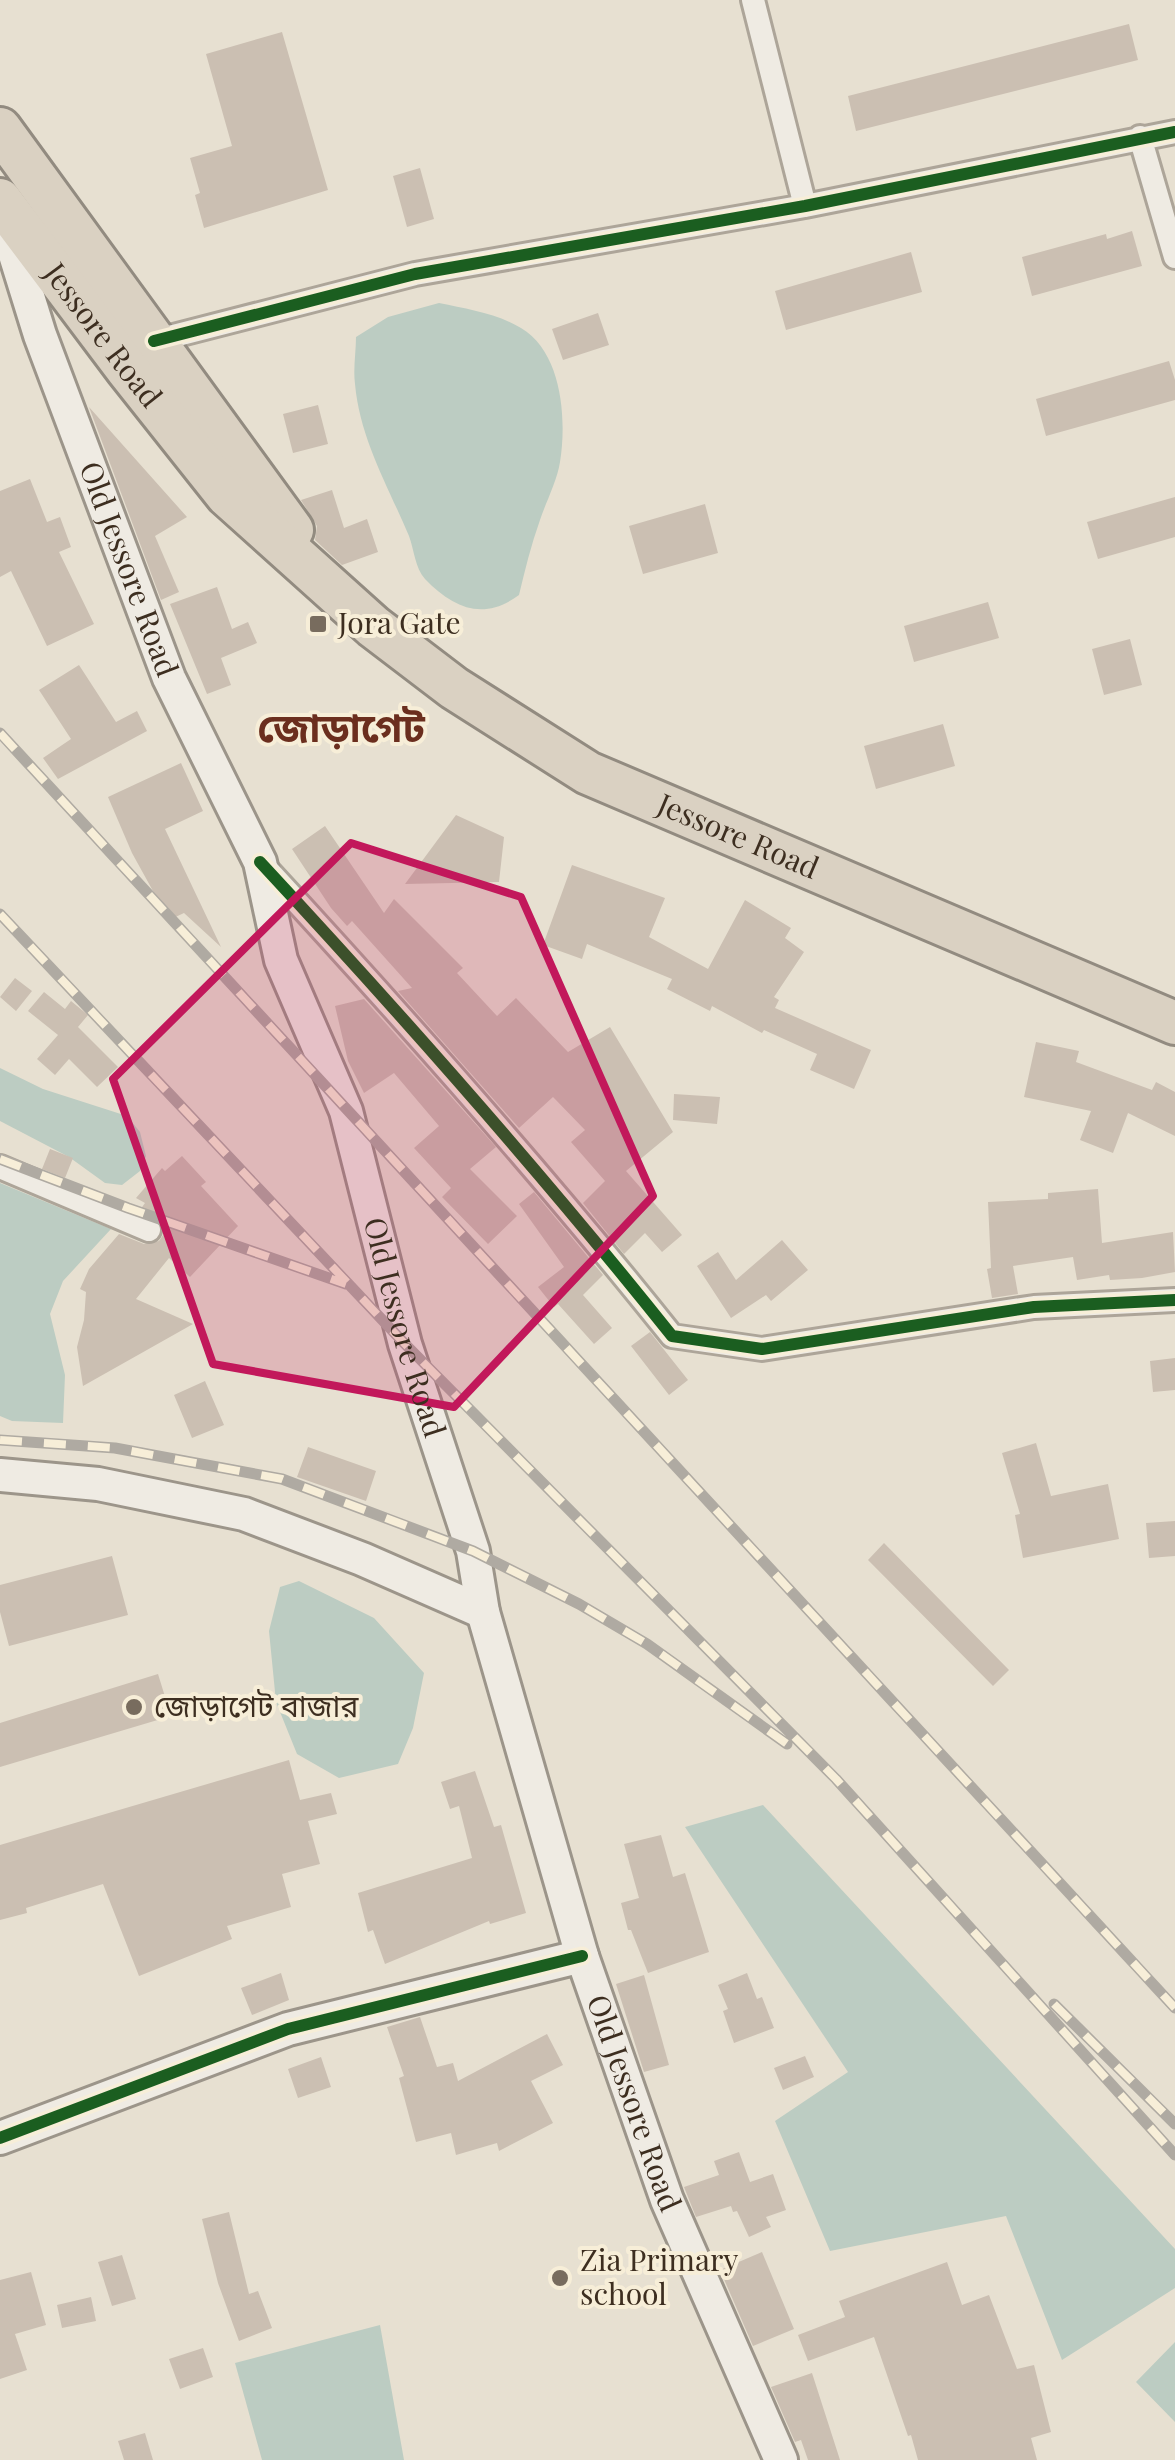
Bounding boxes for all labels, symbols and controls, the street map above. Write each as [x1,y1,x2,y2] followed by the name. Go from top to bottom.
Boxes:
[36,253,172,415] street label: Jessore Road
[71,456,189,682] street label: Old Jessore Road
[337,602,461,642] place label: Jora Gate
[307,613,329,635] marker: Jora Gate
[257,699,425,752] district label: জোড়াগেট
[651,783,825,887] street label: Jessore Road
[356,1213,456,1442] street label: Old Jessore Road
[154,1685,360,1725] place label: জোড়াগেট বাজার
[123,1696,145,1718] marker: জোড়াগেট বাজার
[579,1989,692,2217] street label: Old Jessore Road
[580,2239,738,2313] place label: Zia Primary school
[549,2267,571,2289] marker: Zia Primary school

